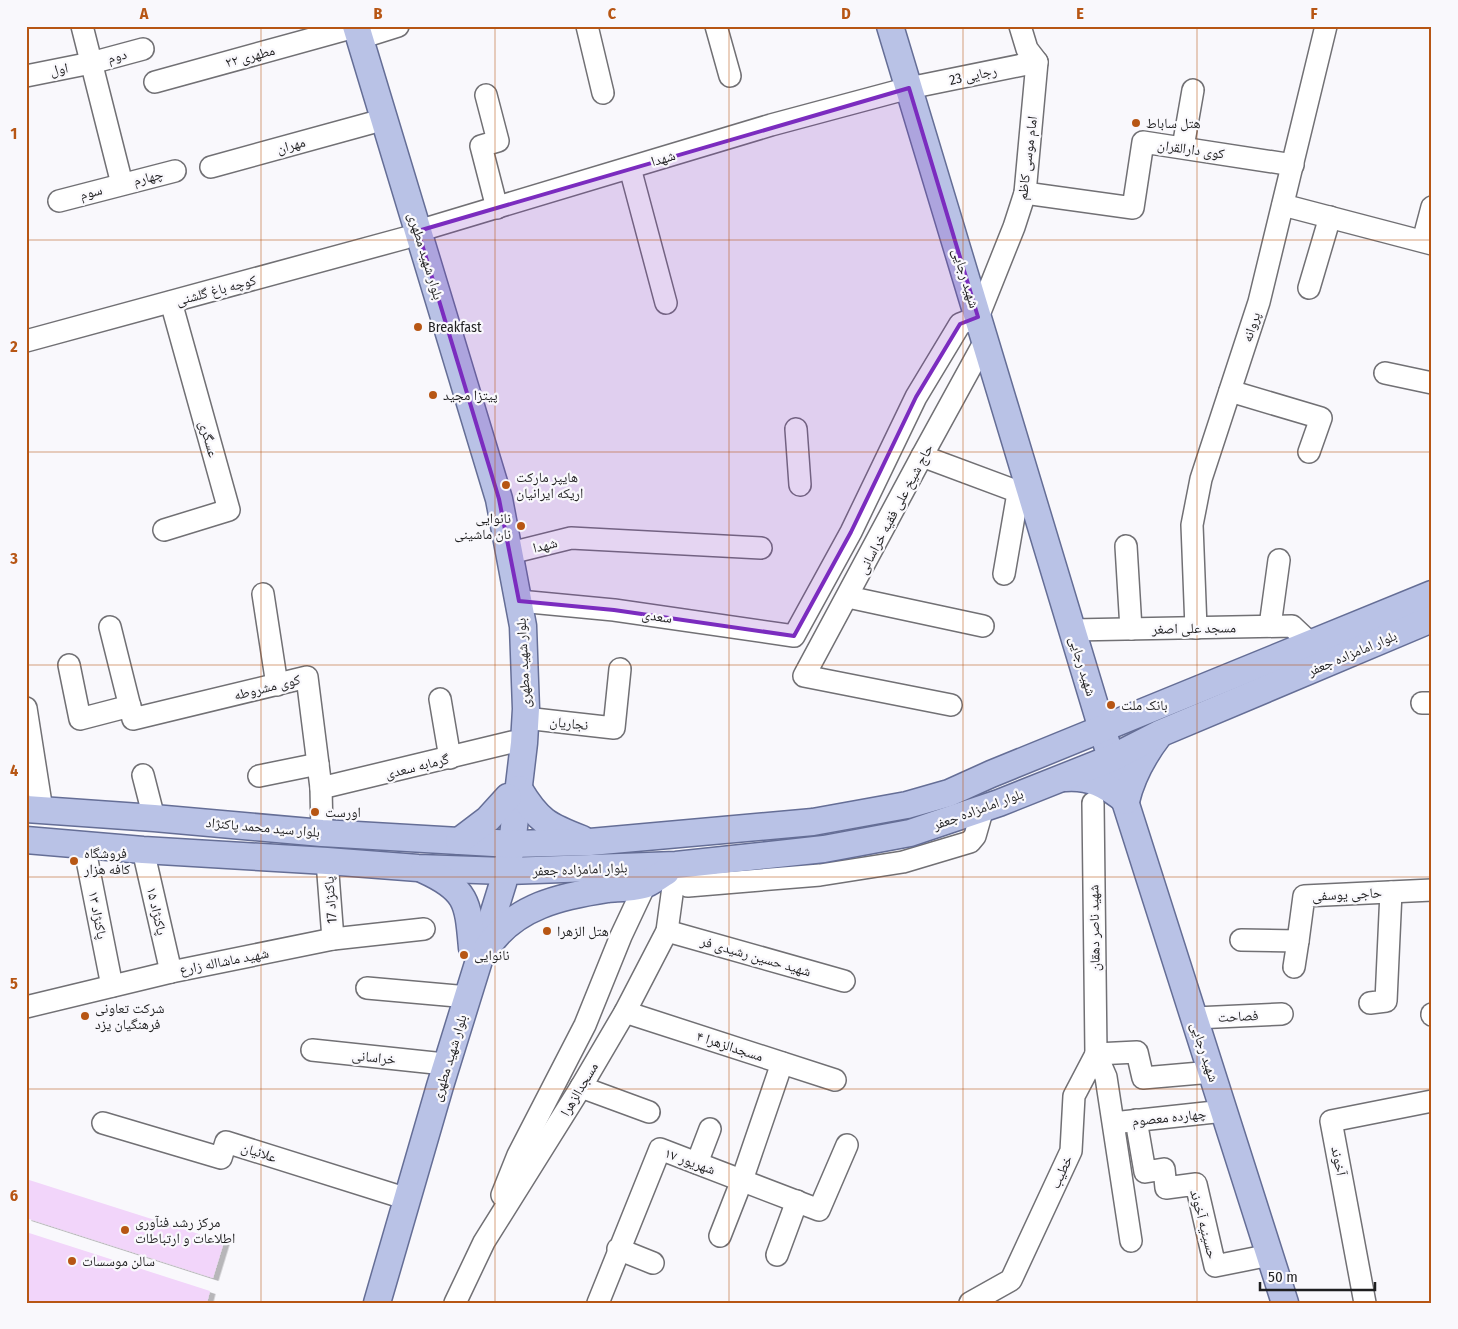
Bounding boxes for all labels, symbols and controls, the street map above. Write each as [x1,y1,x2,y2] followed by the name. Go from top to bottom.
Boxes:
[139,4,149,23] text: A
[374,4,383,23] text: B
[608,4,617,23] text: C
[841,4,851,23] text: D
[1076,4,1084,23] text: E
[1310,4,1318,23] text: F
[223,42,277,71] street label: مطهری ۲۲
[106,46,129,68] street label: دوم
[49,59,70,80] street label: اول
[948,62,998,89] street label: رجایی 23
[1014,115,1042,201] street label: امام موسی کاظم
[1146,115,1201,132] place label: هتل ساباط
[1130,117,1142,129] marker: هتل ساباط
[11,124,17,143] text: 1
[275,134,307,157] street label: مهران
[1156,136,1226,163] street label: کوی دارالقران
[649,147,677,170] street label: شهدا
[131,166,165,190] street label: چهارم
[78,181,105,205] street label: سوم
[404,211,447,302] street label: بلوار شهید مطهری
[948,246,983,310] street label: شهید رجایی
[174,272,258,310] street label: کوچه باغ گلشنی
[1239,310,1264,344] street label: پروانه
[428,319,482,336] place label: Breakfast
[412,321,424,333] marker: Breakfast
[9,337,18,356] text: 2
[443,387,498,404] place label: پیتزا مجید
[427,389,439,401] marker: پیتزا مجید
[195,419,222,459] street label: عسگری
[854,441,938,578] street label: حاج شیخ علی فقیه خراسانی
[516,469,583,502] place label: هایپر مارکت اریکه ایرانیان
[500,479,512,491] marker: هایپر مارکت اریکه ایرانیان
[454,510,511,543] place label: نانوایی نان ماشینی
[515,520,527,532] marker: نانوایی نان ماشینی
[531,534,559,557] street label: شهدا
[9,549,18,568] text: 3
[641,606,673,627] street label: سعدی
[513,617,534,708] street label: بلوار شهید مطهری
[1151,619,1236,638] street label: مسجد علی اصغر
[1304,627,1399,680] street label: بلوار امامزاده جعفر
[1065,634,1100,698] street label: شهید رجایی
[232,671,302,704] street label: کوی مشروطه
[1121,697,1168,714] place label: بانک ملت
[1105,699,1117,711] marker: بانک ملت
[549,713,589,734] street label: نجاریان
[383,750,451,783] street label: گرمابه سعدی
[10,761,18,780] text: 4
[930,785,1026,834] street label: بلوار امامزاده جعفر
[325,804,361,821] place label: اورست
[309,806,321,818] marker: اورست
[205,814,321,841] street label: بلوار سید محمد پاکنژاد
[83,845,131,878] place label: فروشگاه کافه هزار
[68,855,80,867] marker: فروشگاه کافه هزار
[531,859,628,880] street label: بلوار امامزاده جعفر
[320,876,341,924] street label: پاکنژاد 17
[1085,884,1104,972] street label: شهید ناصر دهقان
[1312,884,1382,905] street label: حاجی یوسفی
[143,885,170,937] street label: پاکنژاد ۱۵
[84,889,111,941] street label: پاکنژاد ۱۳
[557,923,609,940] place label: هتل الزهرا
[541,925,553,937] marker: هتل الزهرا
[698,932,813,980] street label: شهید حسین رشیدی فر
[178,944,270,979] street label: شهید ماشااله زارع
[474,947,510,964] place label: نانوایی
[458,949,470,961] marker: نانوایی
[10,974,18,993] text: 5
[95,1000,165,1033] place label: شرکت تعاونی فرهنگیان یزد
[1217,1007,1259,1026] street label: فصاحت
[79,1010,91,1022] marker: شرکت تعاونی فرهنگیان یزد
[428,1012,471,1104] street label: بلوار شهید مطهری
[1187,1020,1222,1084] street label: شهید رجایی
[694,1028,765,1065] street label: مسجدالزهرا ۴
[351,1047,397,1068] street label: خراسانی
[557,1059,602,1119] street label: مسجدالزهرا
[1131,1105,1207,1131] street label: چهارده معصوم
[239,1139,279,1166] street label: علائیان
[662,1144,718,1178] street label: ۱۷ شهریور
[1327,1145,1350,1178] street label: آخوند
[1047,1153,1076,1191] street label: خطیب
[10,1186,18,1205] text: 6
[1186,1188,1221,1261] street label: حسینیه آخوند
[135,1214,235,1247] place label: مرکز رشد فنآوری اطلاعات و ارتباطات
[119,1224,131,1236] marker: مرکز رشد فنآوری اطلاعات و ارتباطات
[82,1253,155,1270] place label: سالن موسسات
[66,1255,78,1267] marker: سالن موسسات
[1260,1259,1376,1291] scale bar
[1268,1268,1298,1286] text: 50 m

